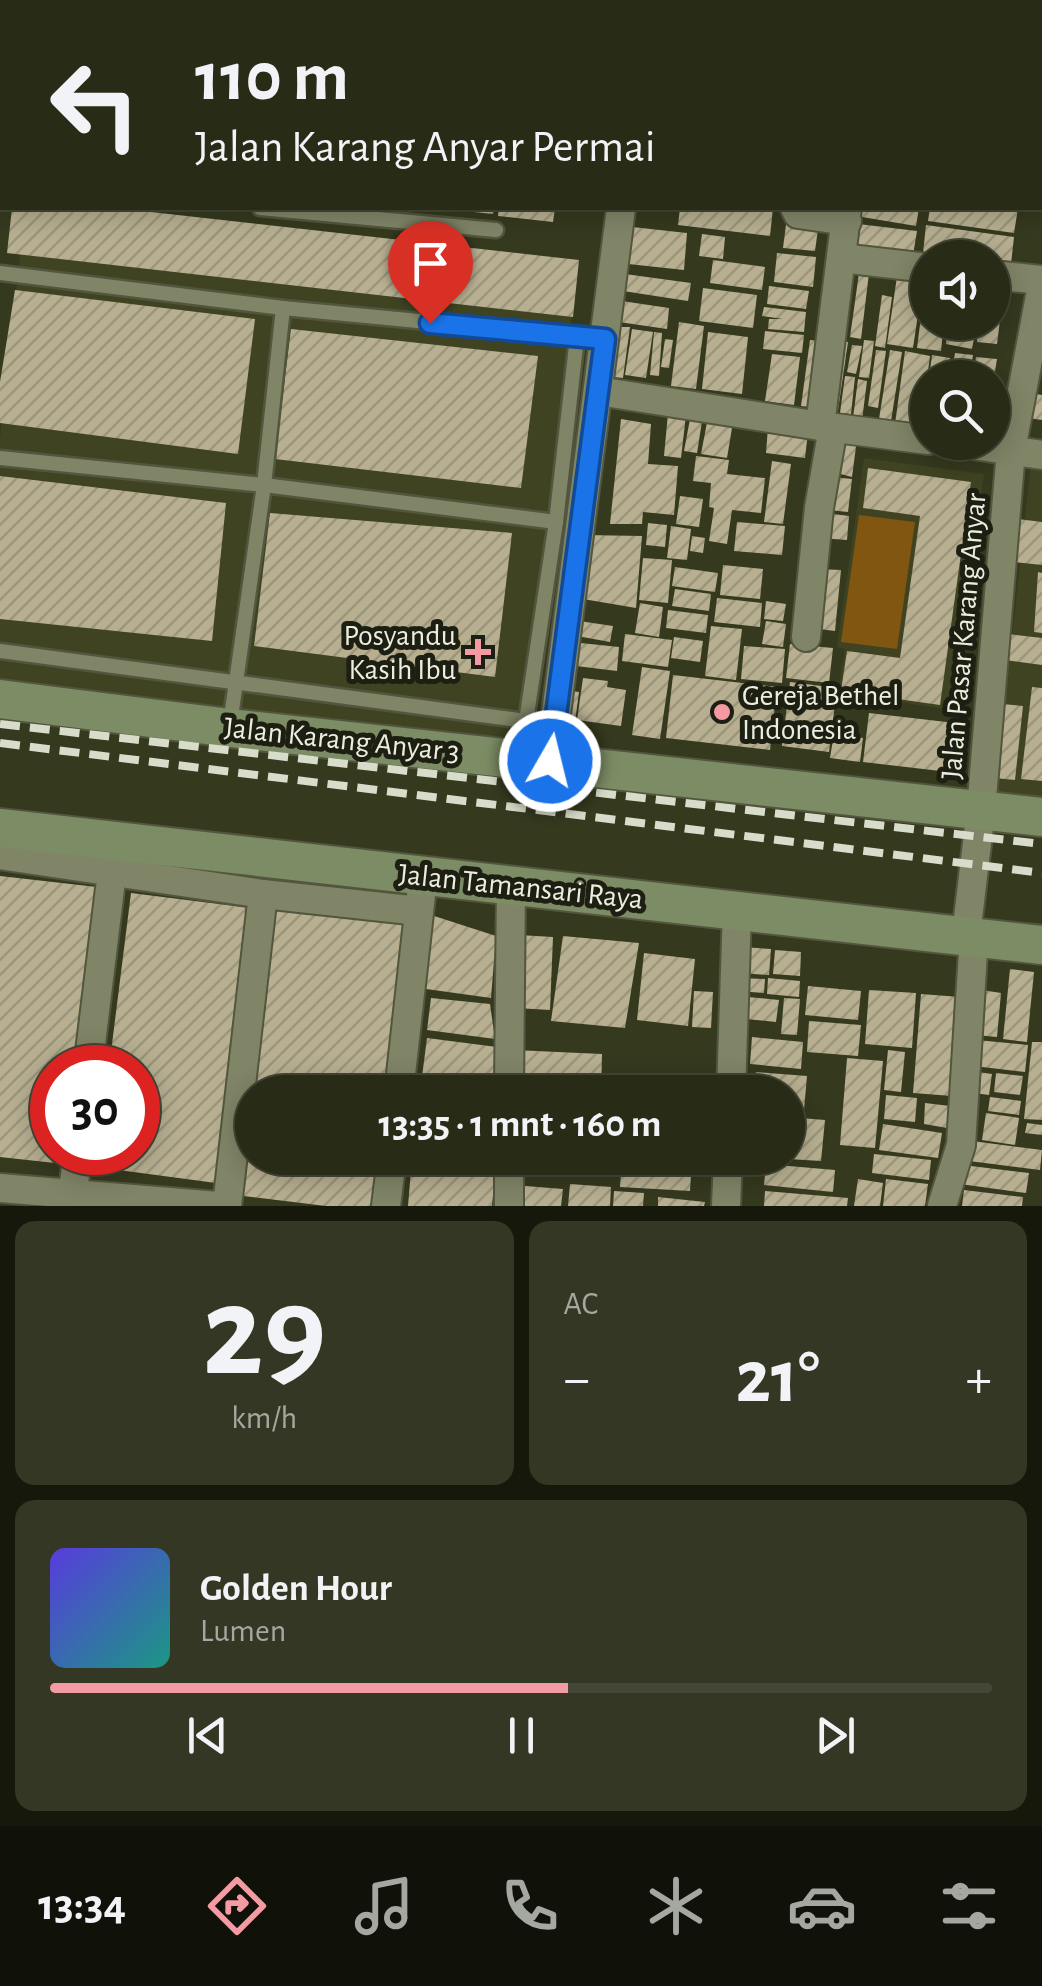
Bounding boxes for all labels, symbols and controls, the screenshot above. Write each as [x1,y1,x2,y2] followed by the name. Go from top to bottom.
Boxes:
[30,40,160,170] icon: left
[195,43,349,113] text: 110 m
[195,125,656,170] text: Jalan Karang Anyar Permai
[388,221,473,324] pin
[403,236,458,291] icon: arrive
[910,240,1010,460] map controls
[910,240,1010,340] button: sound
[910,360,1010,460] button: search
[937,491,991,780] street label: Jalan Pasar Karang Anyar
[344,621,456,685] place label: Posyandu Kasih Ibu
[465,639,491,665] marker: Posyandu Kasih Ibu
[742,681,900,745] place label: Gereja Bethel Indonesia
[711,701,733,723] marker: Gereja Bethel Indonesia
[498,709,602,813] position arrow
[223,713,461,767] street label: Jalan Karang Anyar 3
[397,859,645,915] street label: Jalan Tamansari Raya
[30,1045,160,1175] speed limit sign: 30
[379,1106,661,1144] text: 13:35 · 1 mnt · 160 m
[202,1269,326,1399] text: 29
[564,1288,598,1320] text: AC
[736,1341,820,1416] text: 21°
[564,1352,590,1407] text: −
[966,1352,992,1407] text: +
[231,1402,297,1434] text: km/h
[200,1570,392,1608] text: Golden Hour
[200,1615,286,1647] text: Lumen
[180,1708,235,1763] icon: previous
[494,1708,549,1763] icon: pause
[808,1708,863,1763] icon: next
[202,1871,272,1941] icon: directions
[349,1871,419,1941] icon: music
[495,1871,565,1941] icon: phone
[641,1871,711,1941] icon: climate
[787,1871,857,1941] icon: car
[934,1871,1004,1941] icon: filters
[38,1883,126,1928] text: 13:34

